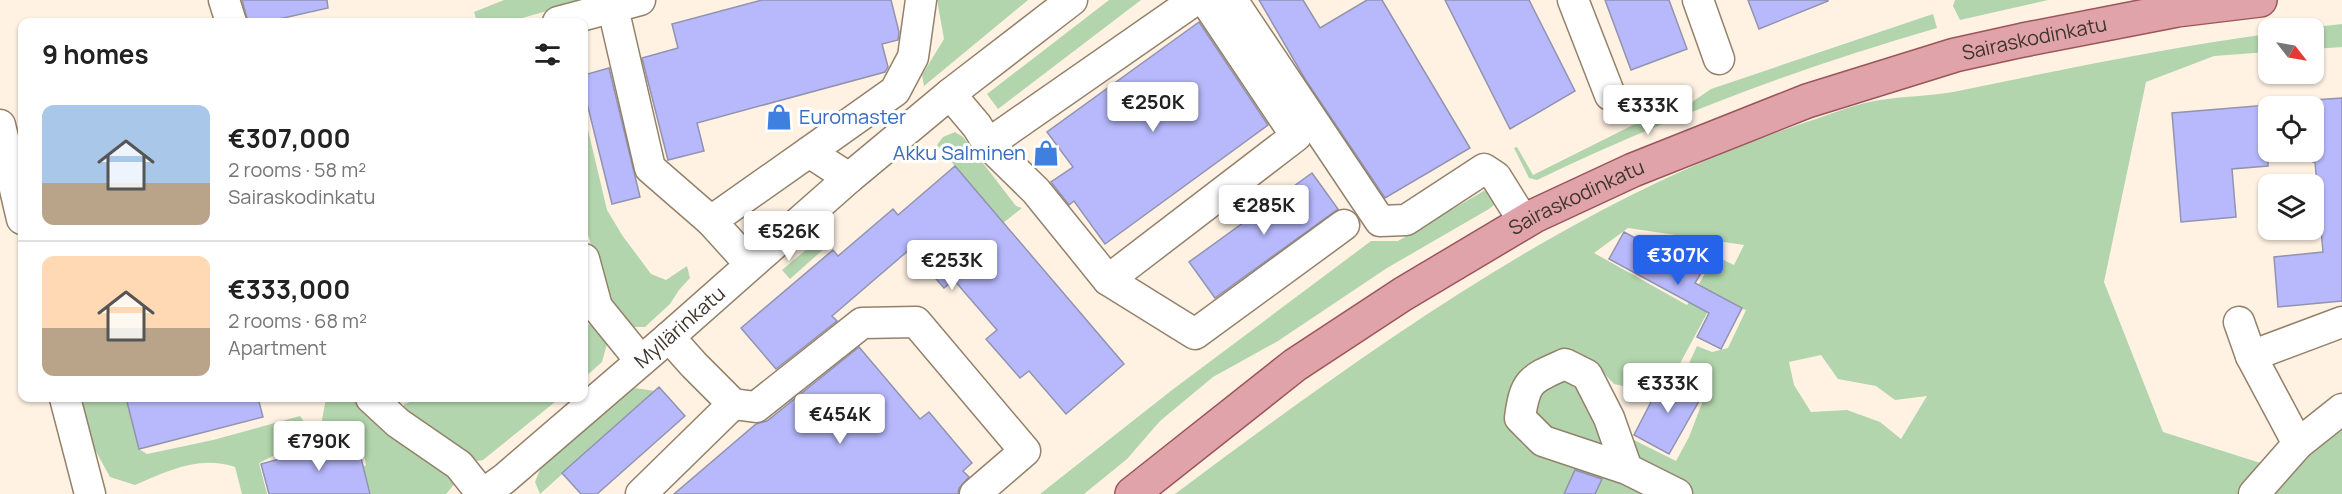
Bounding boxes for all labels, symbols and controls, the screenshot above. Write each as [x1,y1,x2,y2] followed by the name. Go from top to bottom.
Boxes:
[1959,10,2109,66] street label: Sairaskodinkatu
[2258,18,2324,84] north arrow
[2258,18,2324,240] map controls
[42,36,149,72] text: 9 homes
[531,38,564,71] icon: filters
[1111,82,1195,133] pin: €250K
[1606,85,1690,136] pin: €333K
[1121,88,1185,115] text: €250K
[1617,91,1679,118] text: €333K
[2258,96,2324,162] button: locate
[764,102,794,132] shop icon: Euromaster
[799,103,906,130] place label: Euromaster
[228,120,351,156] text: €307,000
[90,129,162,201] icon: home
[1031,138,1061,168] shop icon: Akku Salminen
[893,139,1026,166] place label: Akku Salminen
[1503,153,1648,241] street label: Sairaskodinkatu
[228,156,366,183] text: 2 rooms · 58 m²
[2258,174,2324,240] button: layers
[228,183,375,210] text: Sairaskodinkatu
[1222,185,1306,236] pin: €285K
[1233,191,1295,218] text: €285K
[747,211,831,262] pin: €526K
[758,217,820,244] text: €526K
[1636,235,1720,286] pin: €307K
[910,240,994,291] pin: €253K
[1647,241,1709,268] text: €307K
[921,246,983,273] text: €253K
[228,271,350,307] text: €333,000
[90,280,162,352] icon: home
[628,280,731,374] street label: Myllärinkatu
[228,307,367,334] text: 2 rooms · 68 m²
[228,334,327,361] text: Apartment
[1626,363,1710,414] pin: €333K
[1637,369,1699,396] text: €333K
[798,394,882,445] pin: €454K
[809,400,871,427] text: €454K
[277,421,361,472] pin: €790K
[288,427,350,454] text: €790K

